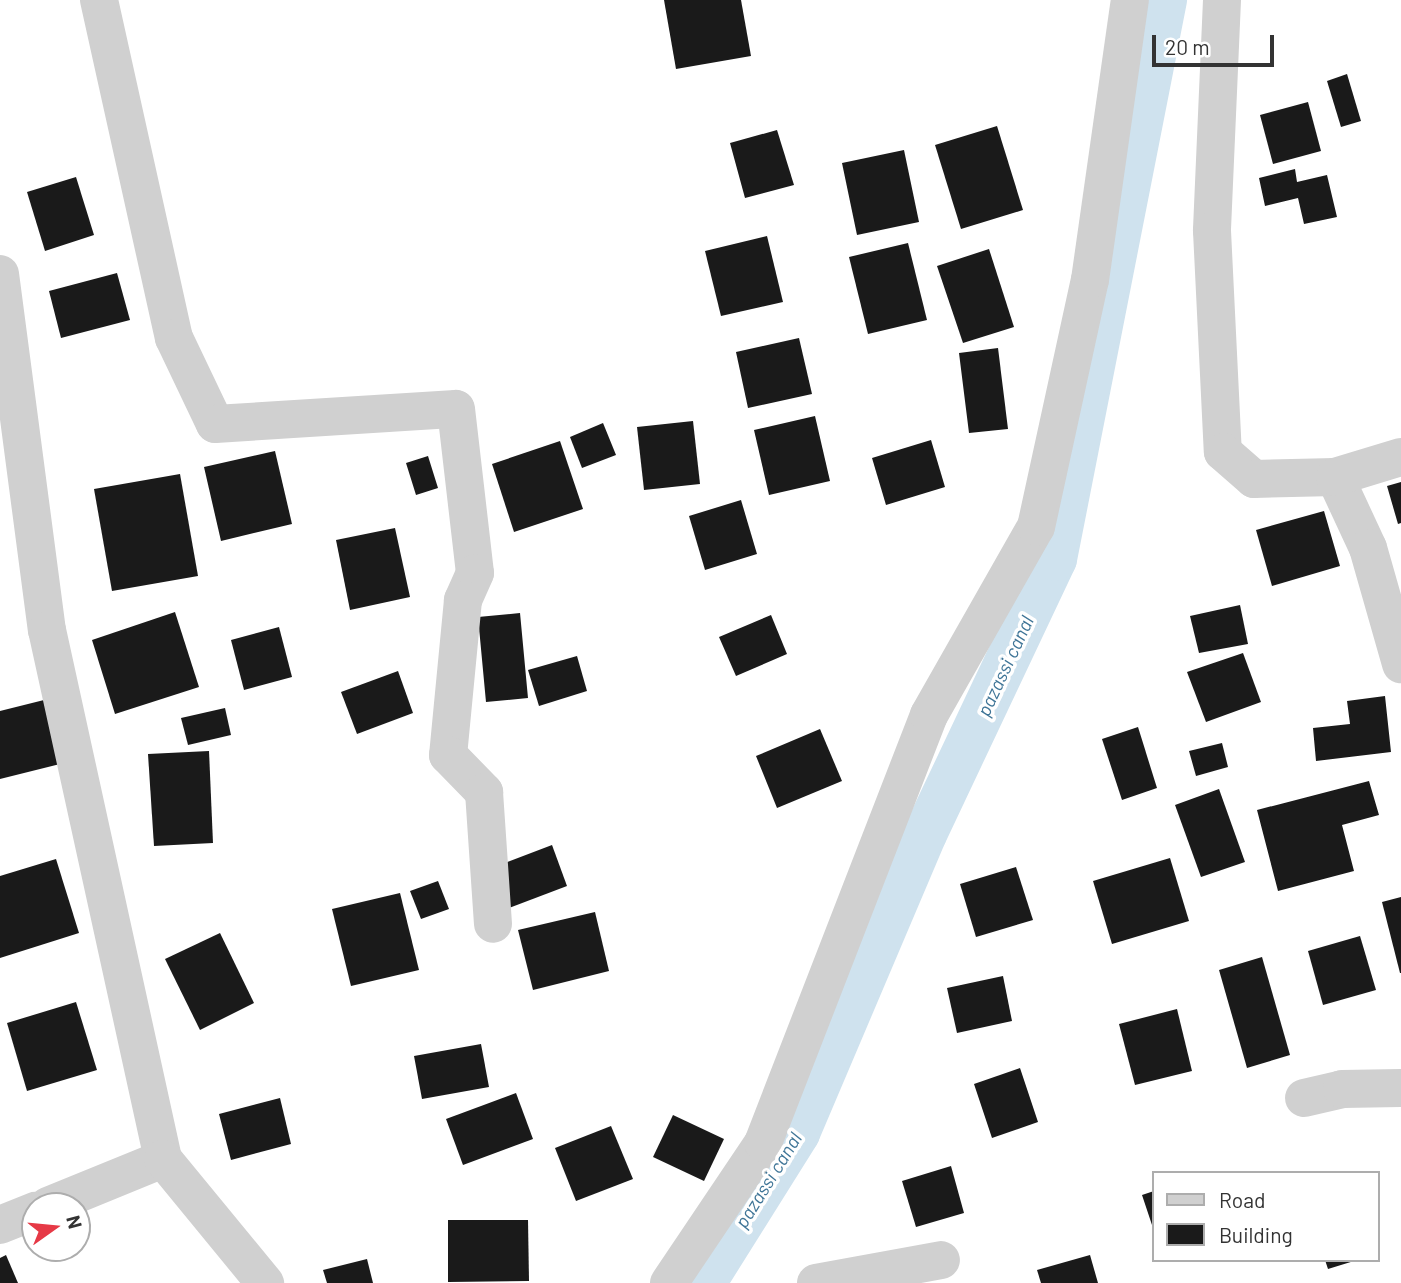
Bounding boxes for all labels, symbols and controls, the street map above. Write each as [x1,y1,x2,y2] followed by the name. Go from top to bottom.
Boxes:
[1156,21,1278,65] scale bar
[1165,34,1210,59] text: 20 m
[972,612,1038,720] water label: pazassi canal
[730,1128,806,1232] water label: pazassi canal
[1152,1171,1380,1262] legend
[1219,1187,1265,1212] text: Road
[21,1192,91,1262] north arrow
[62,1213,88,1231] text: N
[1219,1222,1293,1247] text: Building

